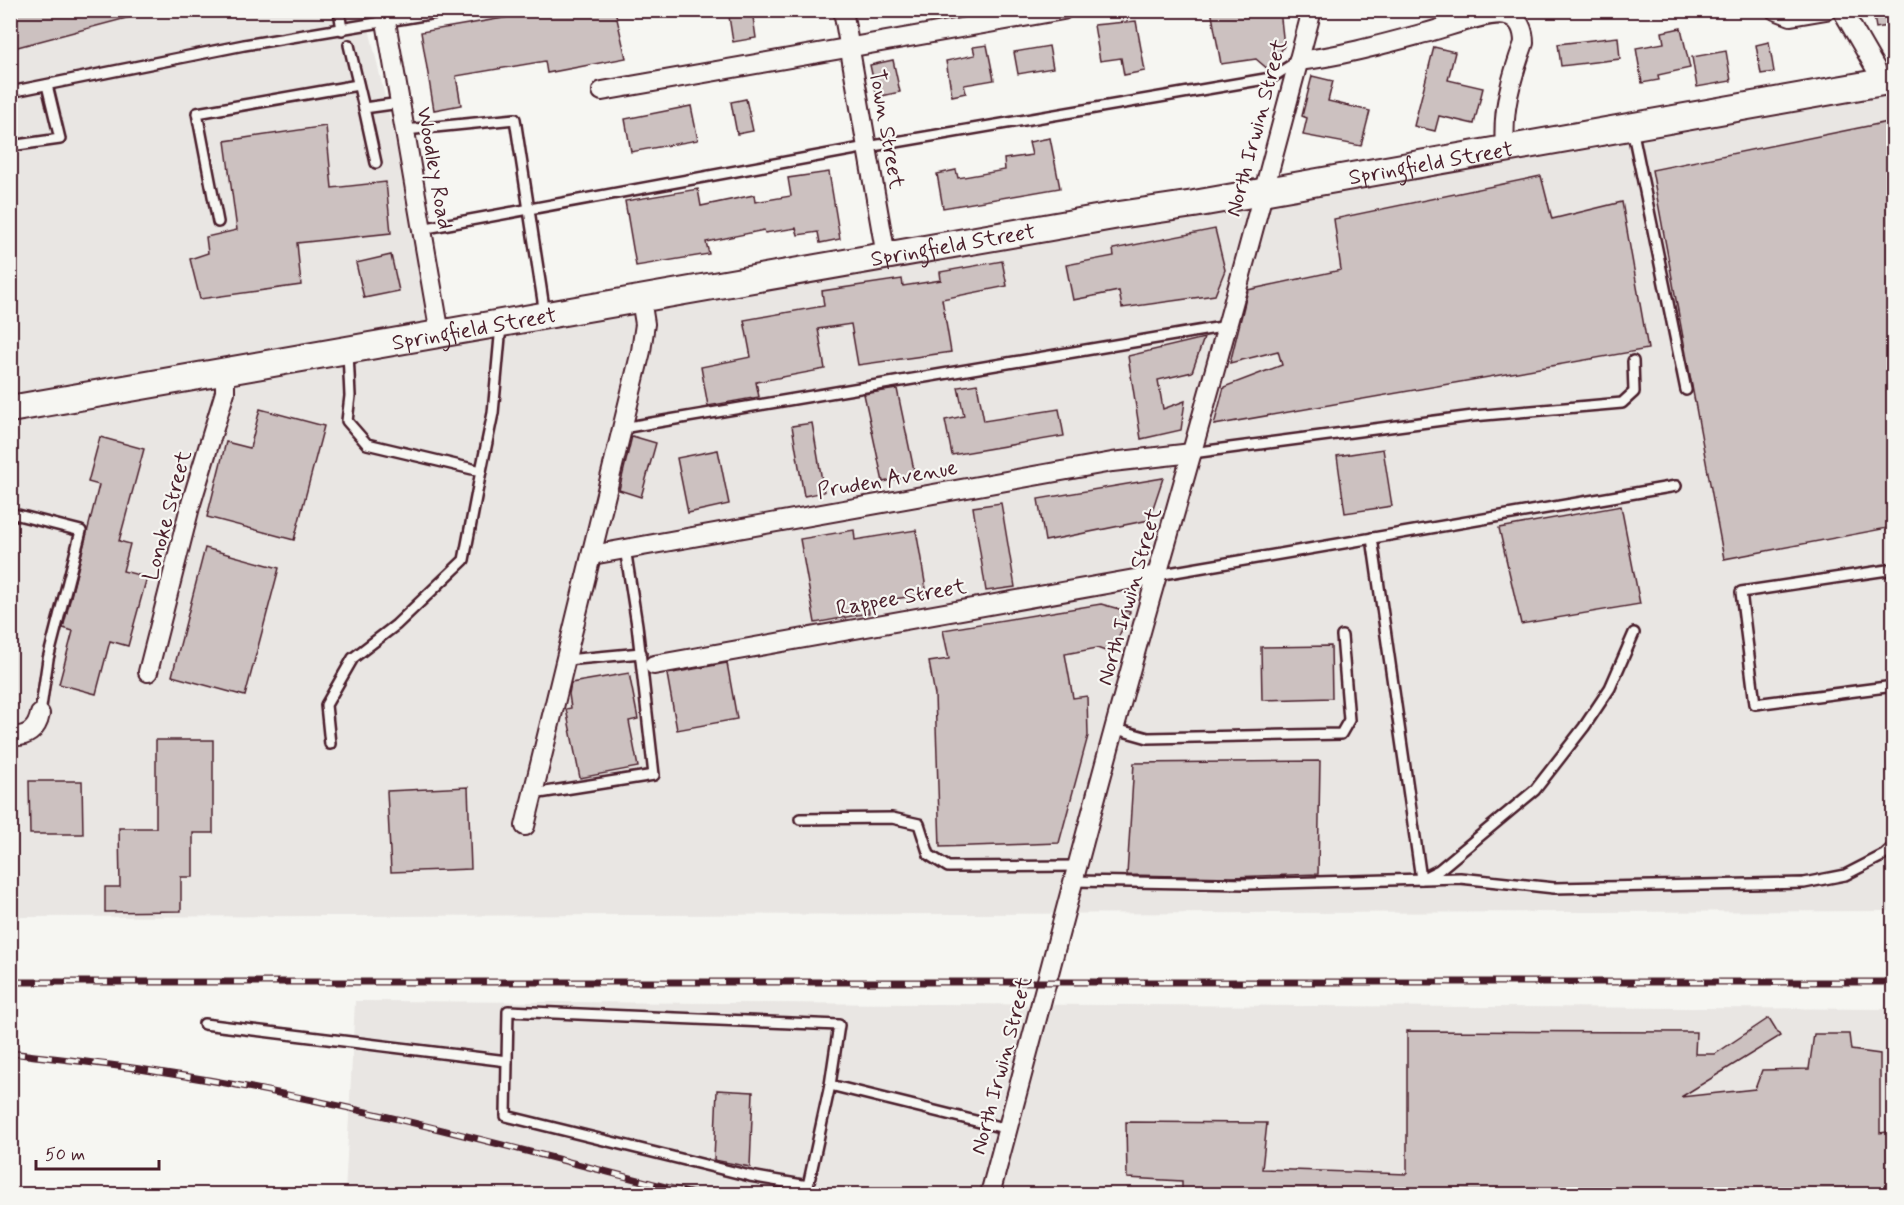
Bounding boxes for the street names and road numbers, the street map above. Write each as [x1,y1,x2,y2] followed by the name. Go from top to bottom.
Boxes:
[1220,35,1294,220] street label: North Irwin Street
[862,68,910,191] street label: Town Street
[409,105,459,232] street label: Woodley Road
[1346,136,1516,192] street label: Springfield Street
[868,218,1038,274] street label: Springfield Street
[390,302,559,358] street label: Springfield Street
[137,447,199,584] street label: Lonoke Street
[815,454,960,506] street label: Pruden Avenue
[1091,504,1169,689] street label: North Irwin Street
[834,573,969,623] street label: Rappee Street
[965,973,1039,1158] street label: North Irwin Street

